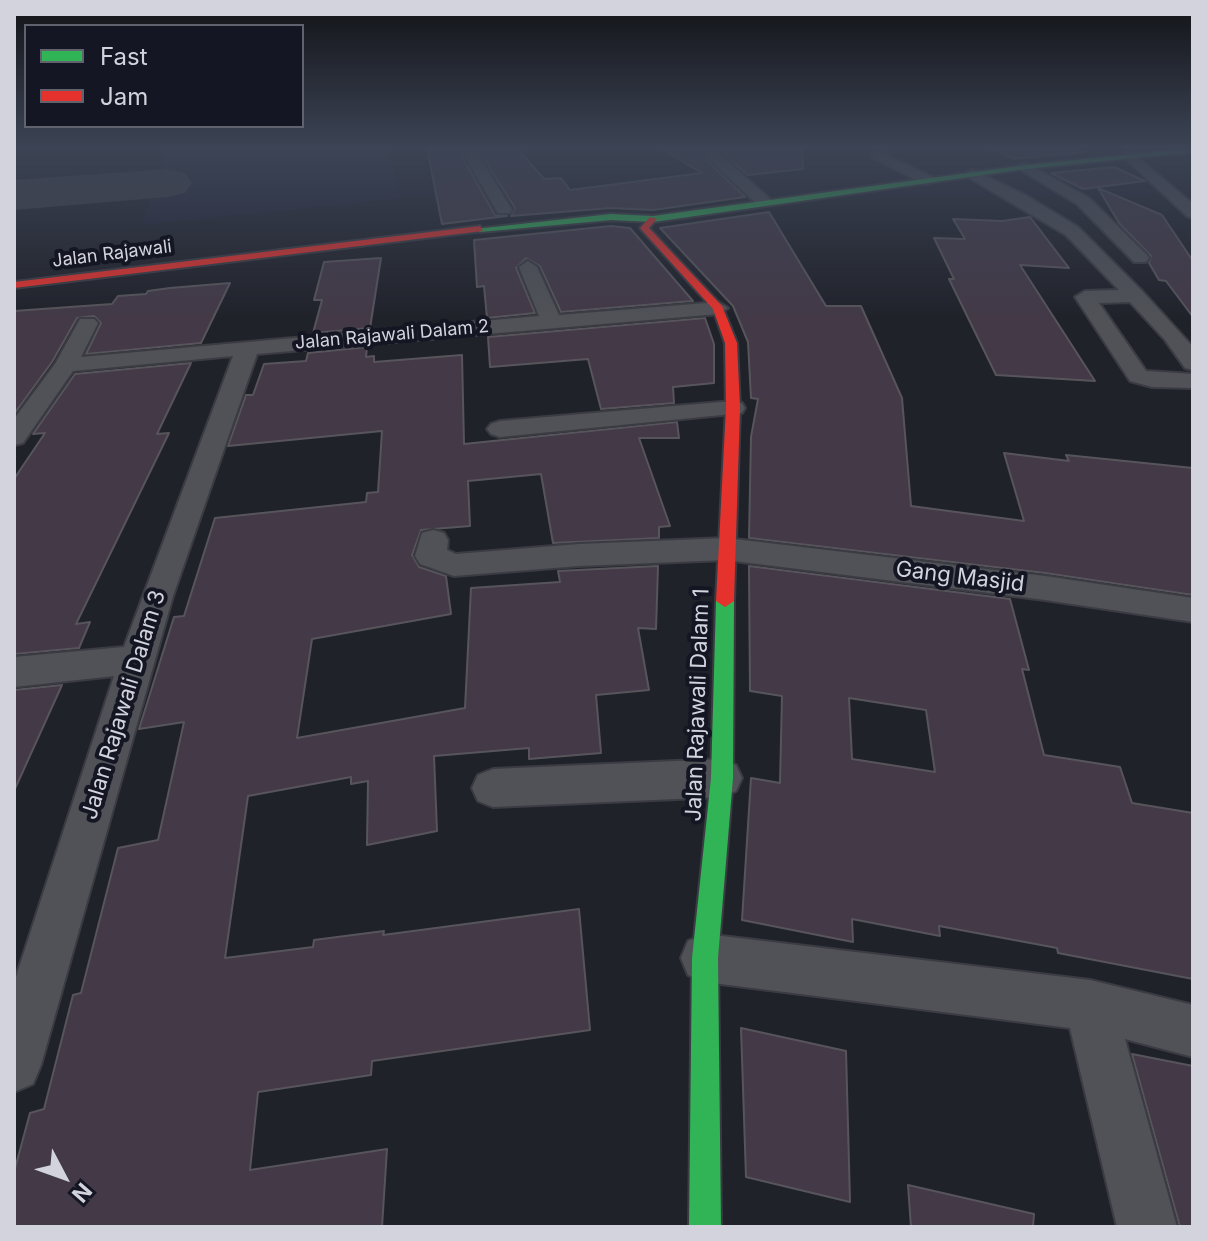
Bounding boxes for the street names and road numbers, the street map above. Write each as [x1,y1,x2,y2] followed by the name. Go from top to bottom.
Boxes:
[51,236,173,272] street label: Jalan Rajawali
[294,316,490,354] street label: Jalan Rajawali Dalam 2
[894,556,1026,598] street label: Gang Masjid
[77,587,171,823] street label: Jalan Rajawali Dalam 3
[681,588,715,822] street label: Jalan Rajawali Dalam 1

